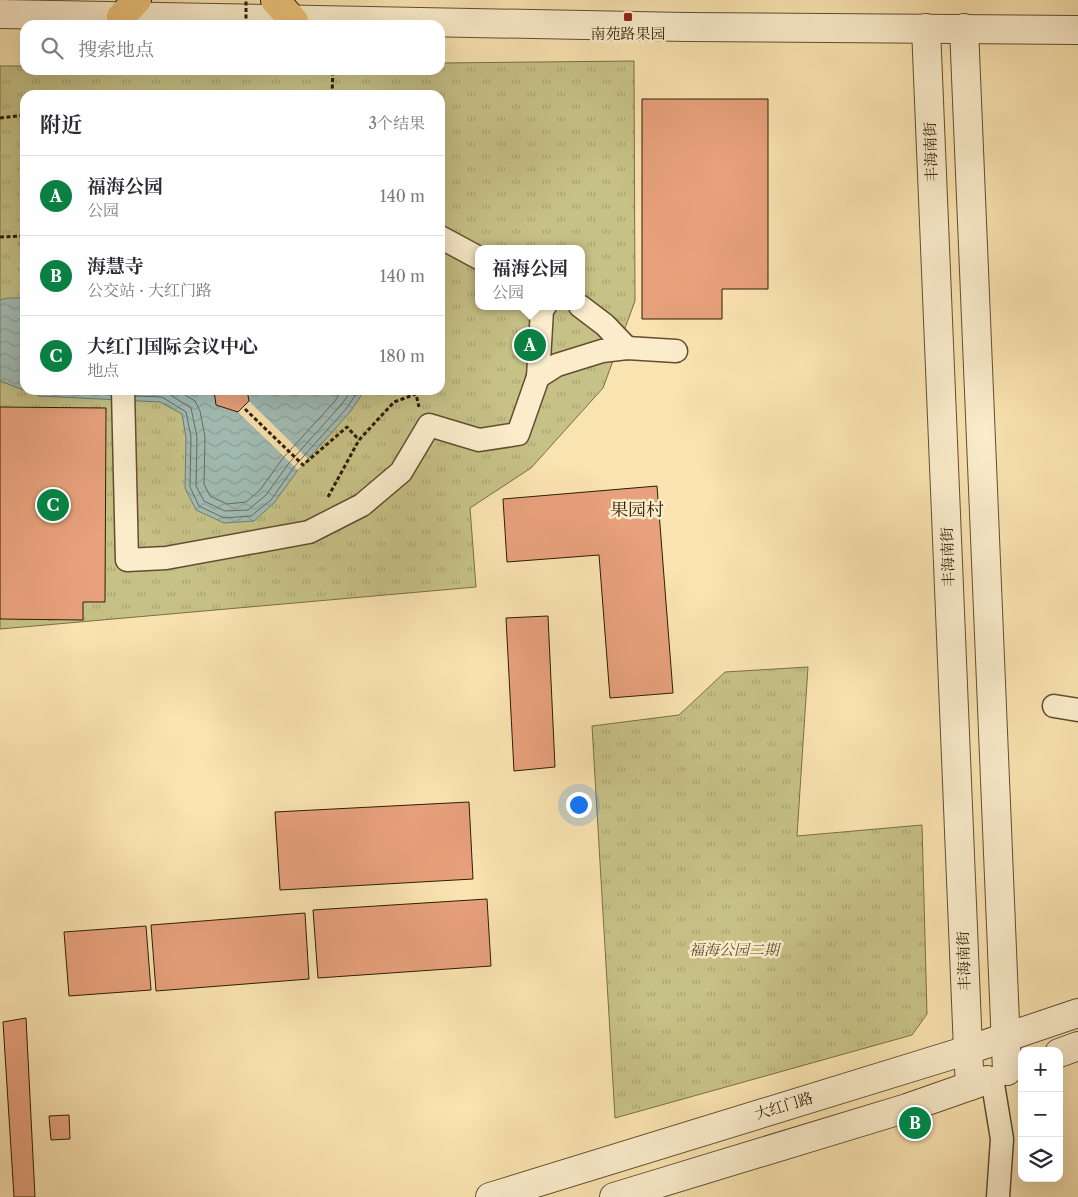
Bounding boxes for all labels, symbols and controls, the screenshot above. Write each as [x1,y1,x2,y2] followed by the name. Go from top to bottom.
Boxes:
[622,11,634,23] marker: 南苑路果园
[20,20,445,75] search box
[590,24,666,43] place label: 南苑路果园
[38,34,66,62] icon: search
[78,38,154,61] text: 搜索地点
[40,112,82,137] text: 附近
[368,113,425,133] text: 3个结果
[920,122,941,182] street label: 丰海南街
[87,175,163,198] text: 福海公园
[50,186,62,206] text: A
[380,186,425,206] text: 140 m
[87,200,119,220] text: 公园
[475,245,585,310] popup
[87,255,144,278] text: 海慧寺
[492,257,568,280] text: 福海公园
[50,266,62,286] text: B
[380,266,425,286] text: 140 m
[87,280,212,300] text: 公交站 · 大红门路
[492,282,524,302] text: 公园
[514,326,546,364] pin: A
[87,335,258,358] text: 大红门国际会议中心
[50,346,62,366] text: C
[379,346,425,366] text: 180 m
[87,360,119,380] text: 地点
[37,486,69,524] pin: C
[610,499,664,521] district label: 果园村
[937,527,958,587] street label: 丰海南街
[566,792,592,818] your location
[953,931,974,991] street label: 丰海南街
[689,940,782,959] park label: 福海公园二期
[1018,1047,1063,1182] map controls
[1018,1047,1063,1092] button: +
[752,1088,815,1123] street label: 大红门路
[1018,1092,1063,1137] button: −
[899,1104,931,1142] pin: B
[1018,1137,1063,1182] button: layers

